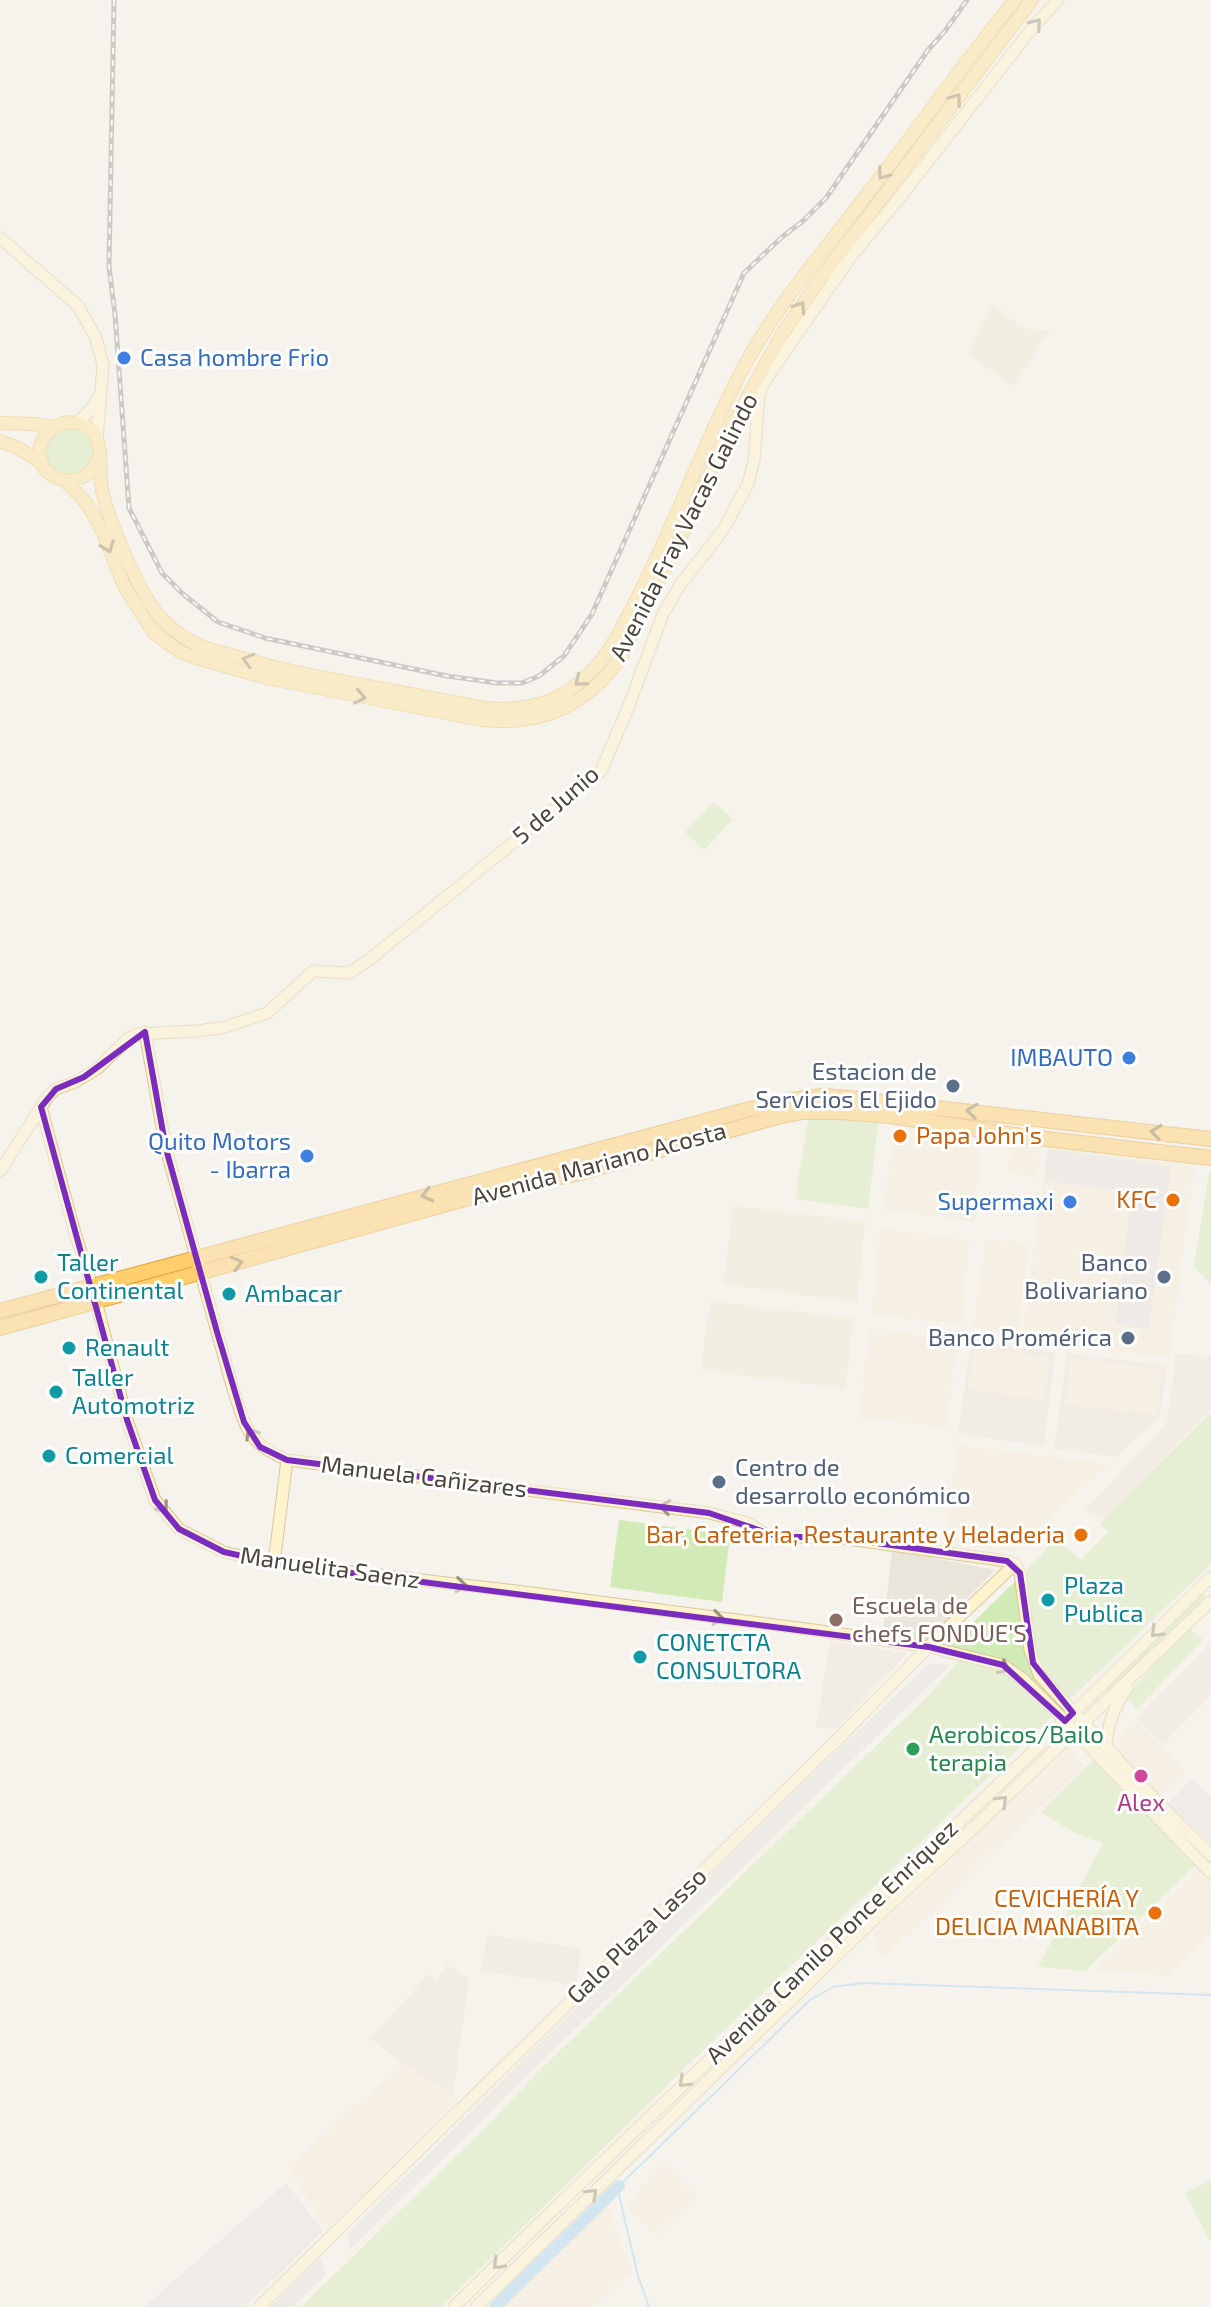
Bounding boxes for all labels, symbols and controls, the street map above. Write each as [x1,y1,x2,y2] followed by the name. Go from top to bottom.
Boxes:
[1026,19,1041,34] one-way arrow
[947,94,961,108] one-way arrow
[879,165,893,179] one-way arrow
[790,302,805,316] one-way arrow
[140,342,329,371] place label: Casa hombre Frio
[115,349,133,367] marker: Casa hombre Frio
[602,388,763,665] street label: Avenida Fray Vacas Galindo
[98,539,115,553] one-way arrow
[242,653,256,669] one-way arrow
[574,671,589,686] one-way arrow
[352,688,366,705] one-way arrow
[506,758,604,849] street label: 5 de Junio
[1010,1042,1113,1071] place label: IMBAUTO
[1120,1049,1138,1067] marker: IMBAUTO
[755,1056,937,1113] place label: Estacion de Servicios El Ejido
[944,1077,962,1095] marker: Estacion de Servicios El Ejido
[965,1102,978,1119] one-way arrow
[468,1115,729,1210] street label: Avenida Mariano Acosta
[916,1120,1042,1149] place label: Papa John's
[1149,1124,1162,1141] one-way arrow
[148,1126,291,1183] place label: Quito Motors - Ibarra
[891,1127,909,1145] marker: Papa John's
[298,1147,316,1165] marker: Quito Motors - Ibarra
[1116,1184,1157,1213] place label: KFC
[420,1186,434,1203] one-way arrow
[938,1186,1054,1215] place label: Supermaxi
[1164,1191,1182,1209] marker: KFC
[1061,1193,1079,1211] marker: Supermaxi
[57,1247,184,1304] place label: Taller Continental
[1024,1247,1148,1304] place label: Banco Bolivariano
[230,1255,244,1272] one-way arrow
[32,1268,50,1286] marker: Taller Continental
[1155,1268,1173,1286] marker: Banco Bolivariano
[245,1278,343,1307] place label: Ambacar
[220,1285,238,1303] marker: Ambacar
[928,1322,1112,1351] place label: Banco Promérica
[1119,1329,1137,1347] marker: Banco Promérica
[85,1332,170,1361] place label: Renault
[60,1339,78,1357] marker: Renault
[72,1362,195,1419] place label: Taller Automotriz
[47,1383,65,1401] marker: Taller Automotriz
[245,1427,261,1442] one-way arrow
[65,1440,174,1469] place label: Comercial
[40,1447,58,1465] marker: Comercial
[320,1449,529,1503] street label: Manuela Cañizares
[735,1452,971,1509] place label: Centro de desarrollo económico
[710,1473,728,1491] marker: Centro de desarrollo económico
[658,1499,671,1516] one-way arrow
[153,1500,168,1514] one-way arrow
[646,1519,1065,1548] place label: Bar, Cafeteria, Restaurante y Heladeria
[1072,1526,1090,1544] marker: Bar, Cafeteria, Restaurante y Heladeria
[238,1540,422,1593] street label: Manuelita Saenz
[1064,1570,1144,1627] place label: Plaza Publica
[455,1577,468,1594] one-way arrow
[852,1590,1027,1647] place label: Escuela de chefs FONDUE'S
[1039,1591,1057,1609] marker: Plaza Publica
[712,1609,725,1626] one-way arrow
[827,1611,845,1629] marker: Escuela de chefs FONDUE'S
[1151,1623,1165,1637] one-way arrow
[656,1627,801,1684] place label: CONETCTA CONSULTORA
[631,1648,649,1666] marker: CONETCTA CONSULTORA
[995,1658,1010,1674] one-way arrow
[929,1719,1104,1776] place label: Aerobicos/Bailo terapia
[904,1740,922,1758] marker: Aerobicos/Bailo terapia
[1132,1767,1150,1785] marker: Alex
[1117,1787,1165,1816] place label: Alex
[992,1796,1007,1810] one-way arrow
[699,1813,963,2069] street label: Avenida Camilo Ponce Enriquez
[560,1861,712,2009] street label: Galo Plaza Lasso
[935,1883,1139,1940] place label: CEVICHERÍA Y DELICIA MANABITA
[1146,1904,1164,1922] marker: CEVICHERÍA Y DELICIA MANABITA
[679,2073,693,2088] one-way arrow
[583,2189,597,2203] one-way arrow
[493,2254,507,2269] one-way arrow

